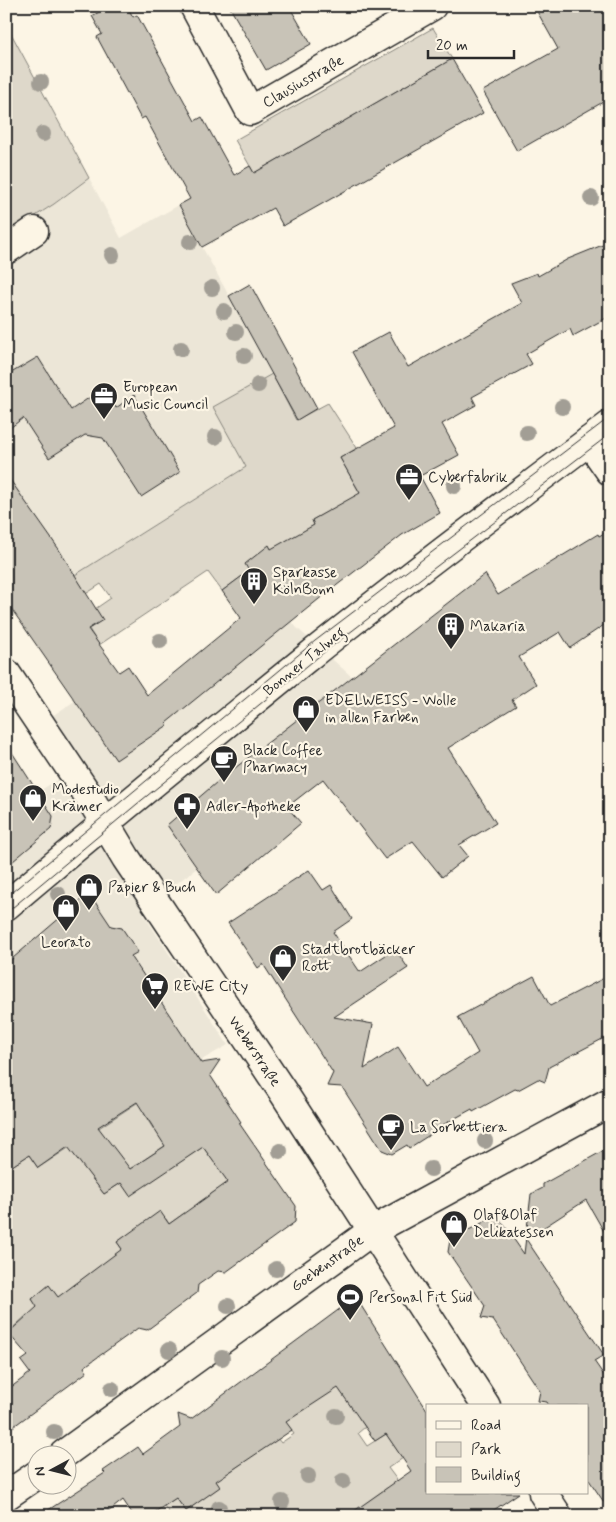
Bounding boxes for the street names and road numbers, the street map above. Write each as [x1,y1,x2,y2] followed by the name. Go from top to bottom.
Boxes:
[259,51,348,113] street label: Clausiusstraße
[260,623,350,702] street label: Bonner Talweg
[223,1012,285,1091] street label: Weberstraße
[287,1231,368,1297] street label: Goebenstraße

